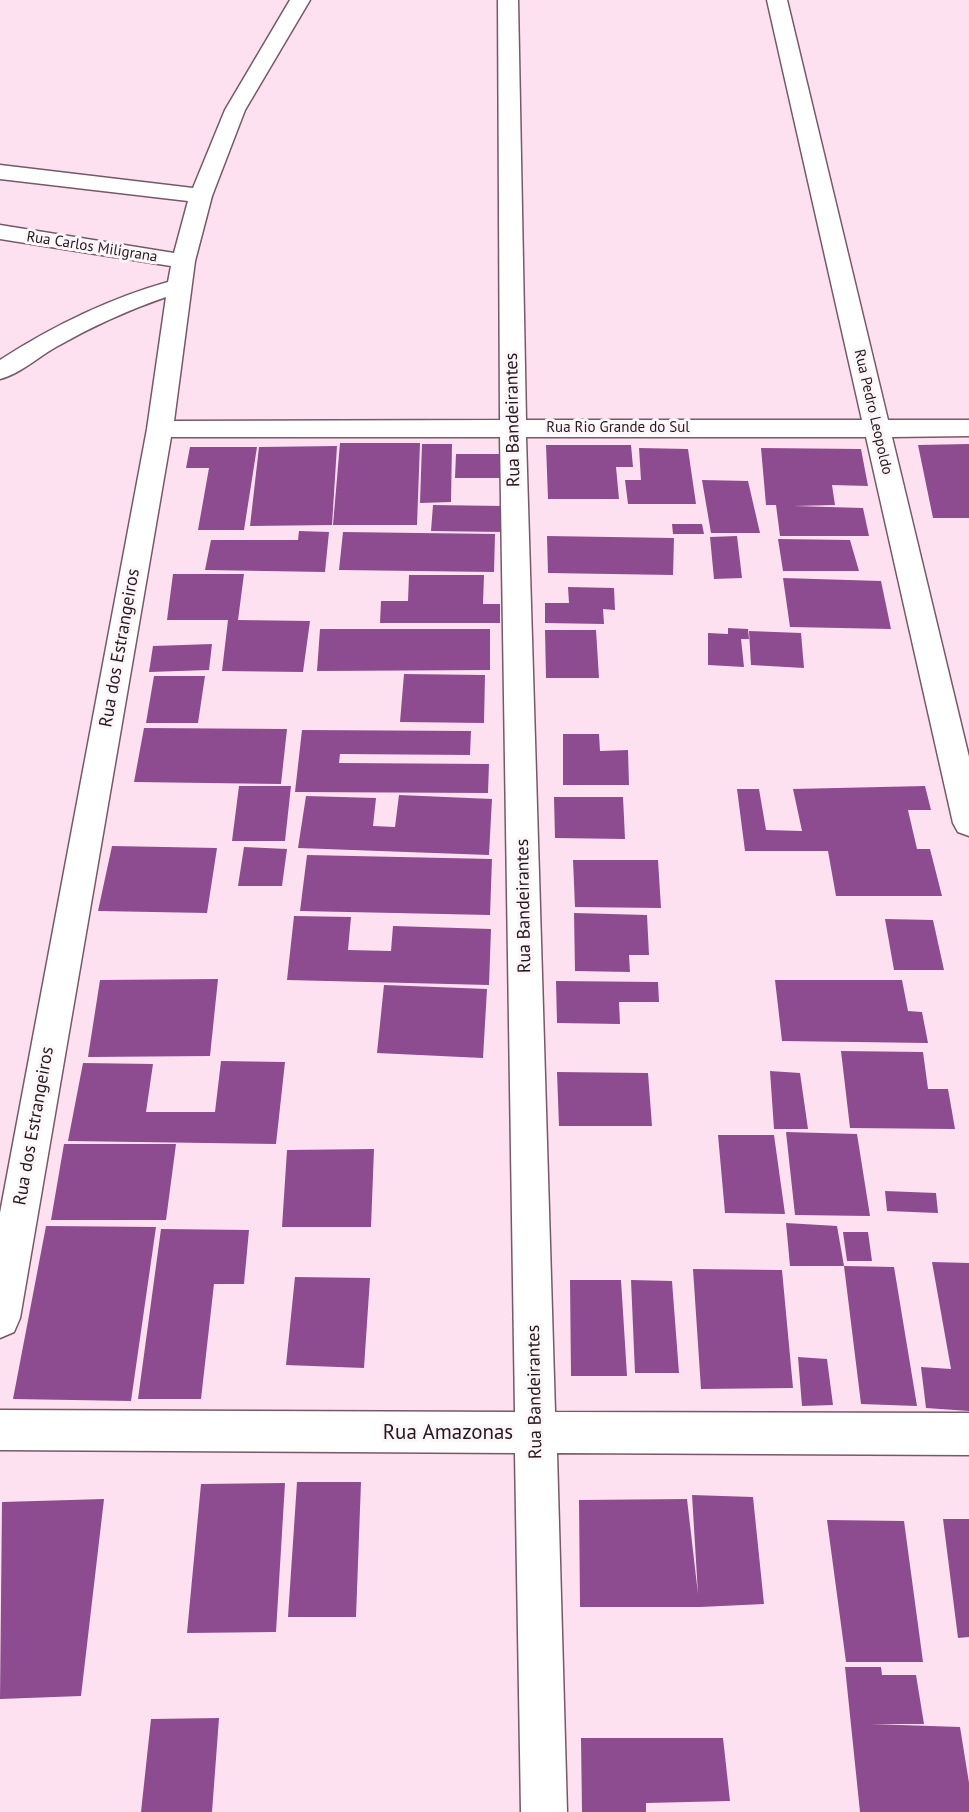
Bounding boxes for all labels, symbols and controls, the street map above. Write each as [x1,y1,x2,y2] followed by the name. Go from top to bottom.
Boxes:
[25,228,159,266] street label: Rua Carlos Miligrana
[850,348,896,476] street label: Rua Pedro Leopoldo
[501,353,525,487] street label: Rua Bandeirantes
[546,419,690,437] street label: Rua Rio Grande do Sul
[95,567,145,729] street label: Rua dos Estrangeiros
[512,839,536,973] street label: Rua Bandeirantes
[9,1045,59,1207] street label: Rua dos Estrangeiros
[523,1325,547,1459] street label: Rua Bandeirantes
[383,1420,513,1446] street label: Rua Amazonas

